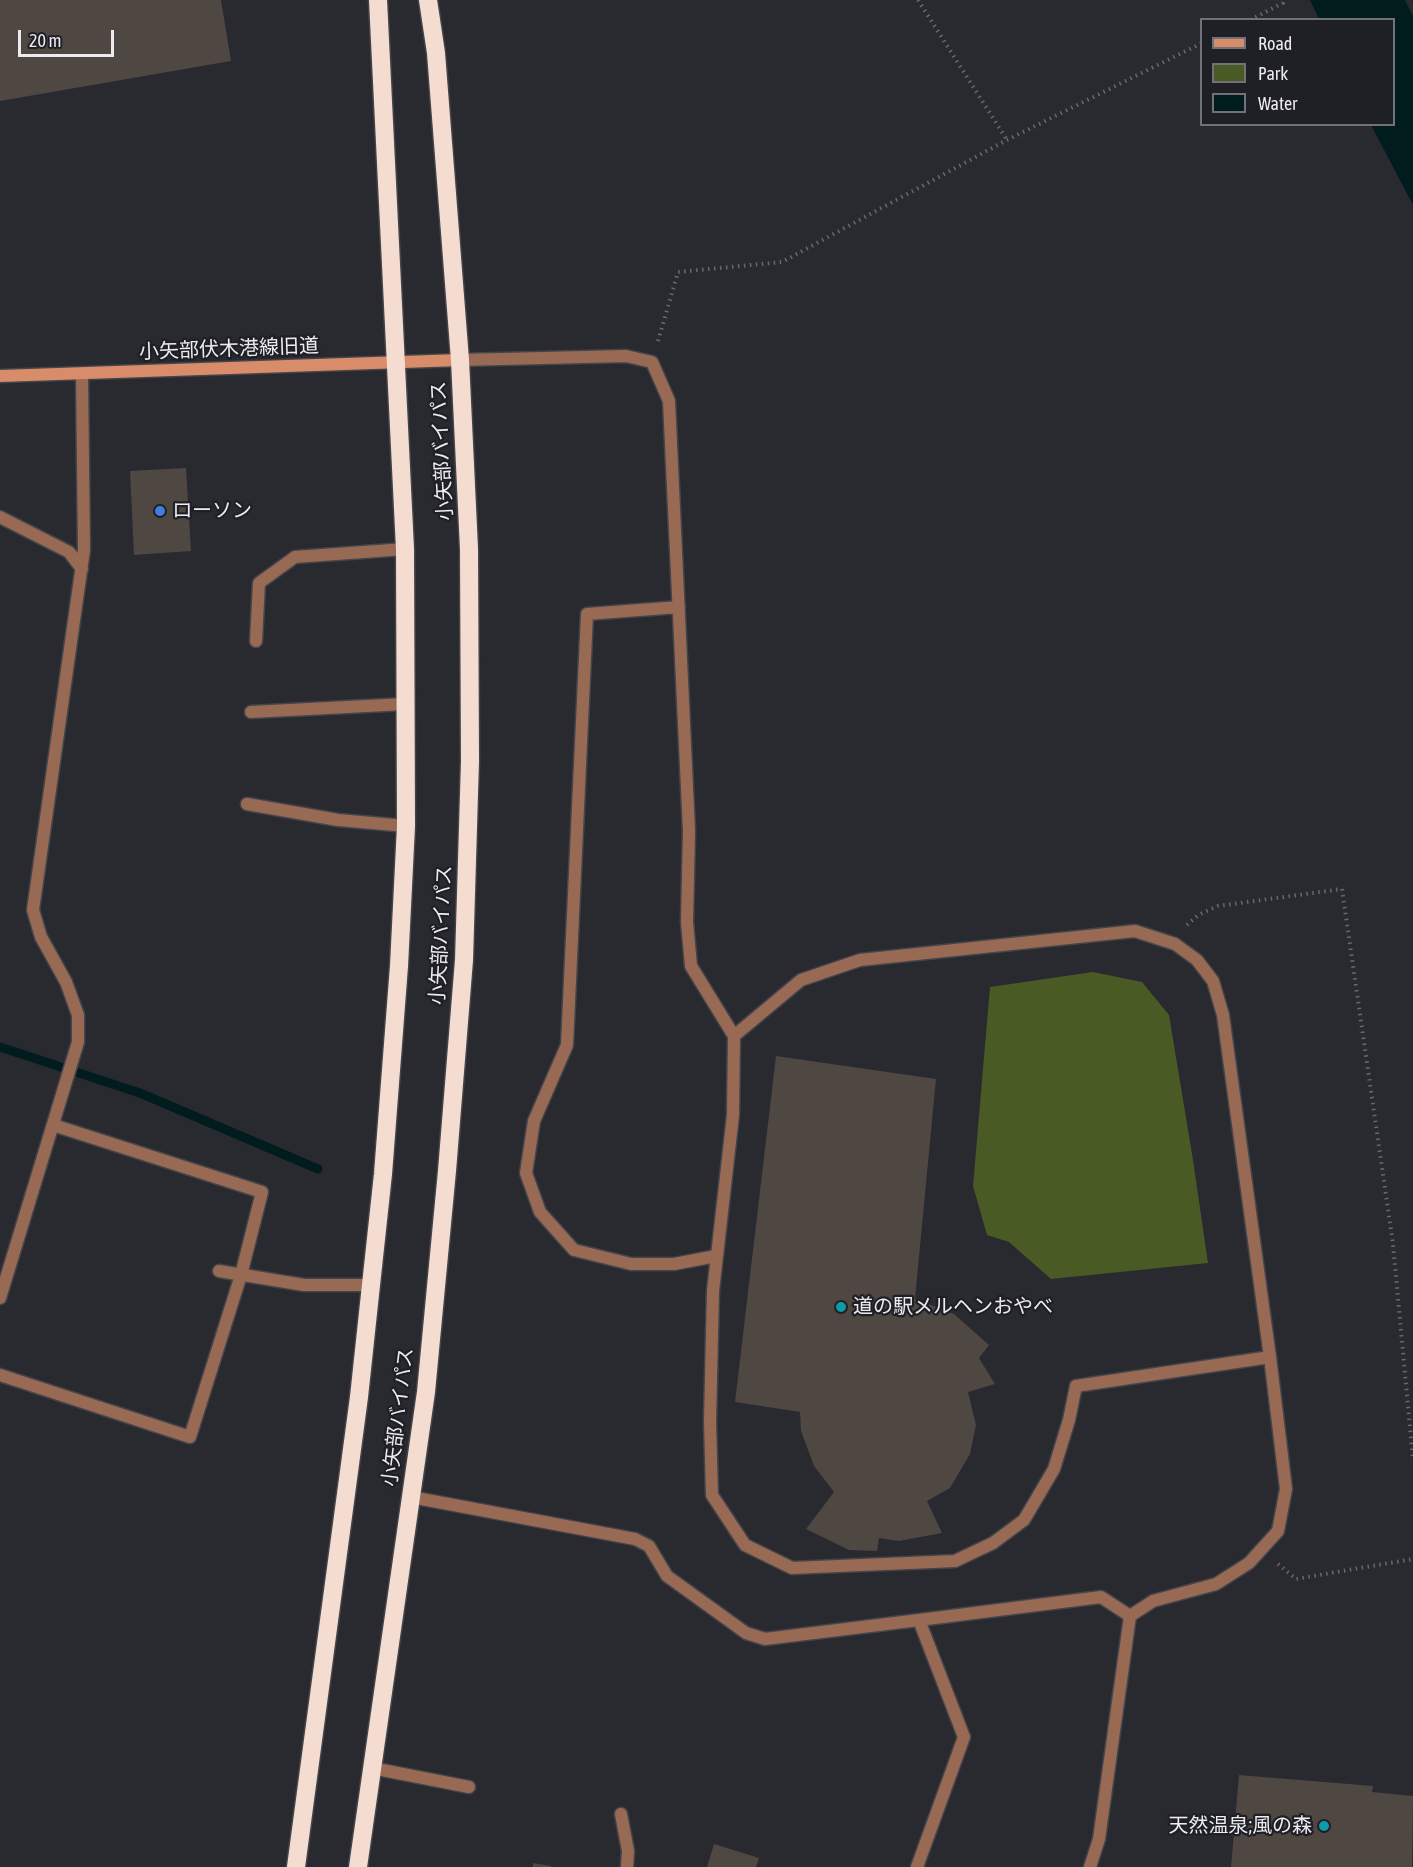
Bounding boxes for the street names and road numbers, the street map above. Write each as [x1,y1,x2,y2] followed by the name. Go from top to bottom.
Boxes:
[139,334,319,364] street label: 小矢部伏木港線旧道
[426,380,458,522] street label: 小矢部バイパス
[425,864,457,1006] street label: 小矢部バイパス
[378,1346,418,1488] street label: 小矢部バイパス

